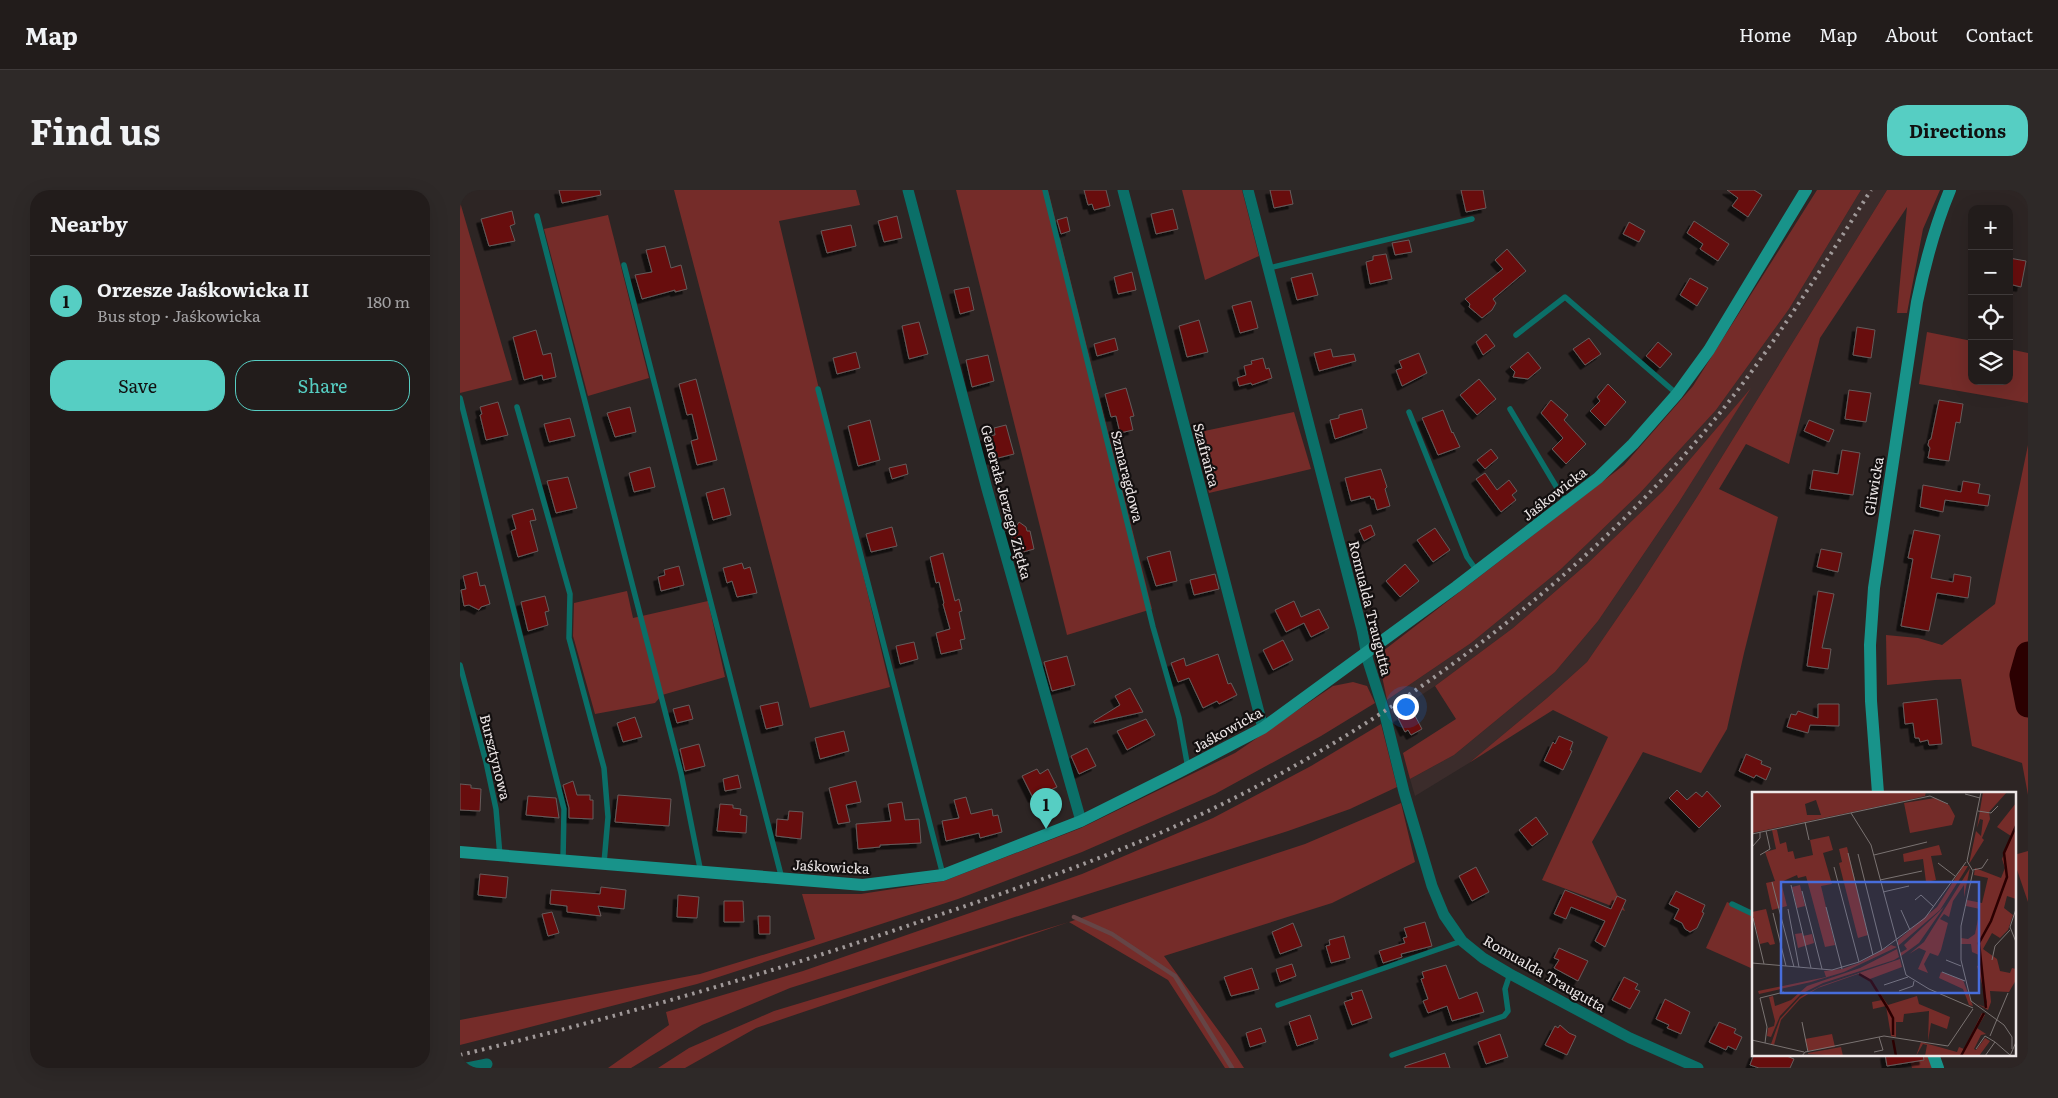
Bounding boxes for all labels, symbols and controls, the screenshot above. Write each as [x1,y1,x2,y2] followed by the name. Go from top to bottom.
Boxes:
[25,17,78,52] text: Map
[1739,21,1791,48] text: Home
[1819,21,1857,48] text: Map
[1885,21,1938,48] text: About
[1966,21,2033,48] text: Contact
[30,104,160,156] text: Find us
[1887,105,2028,156] button: Directions
[1968,205,2013,385] map controls
[1968,205,2013,250] button: +
[50,207,128,238] text: Nearby
[1968,250,2013,295] button: −
[97,275,309,303] text: Orzesze Jaśkowicka II
[63,289,69,313] text: 1
[367,289,410,313] text: 180 m
[1968,295,2013,340] button: locate
[97,303,261,327] text: Bus stop · Jaśkowicka
[1968,340,2013,385] button: layers
[50,360,225,411] button: Save
[235,360,410,411] button: Share
[1189,421,1225,490] street label: Szafrańca
[977,422,1037,582] street label: Generała Jerzego Ziętka
[1107,428,1149,524] street label: Szmaragdowa
[1858,455,1888,517] street label: Gliwicka
[1517,461,1591,525] street label: Jaśkowicka
[1345,538,1398,678] street label: Romualda Traugutta
[1393,694,1419,720] your location
[1188,701,1266,756] street label: Jaśkowicka
[476,712,516,803] street label: Bursztynowa
[1030,788,1062,829] pin: 1
[1752,792,2016,1056] inset map
[792,854,870,878] street label: Jaśkowicka
[1480,930,1610,1017] street label: Romualda Traugutta

